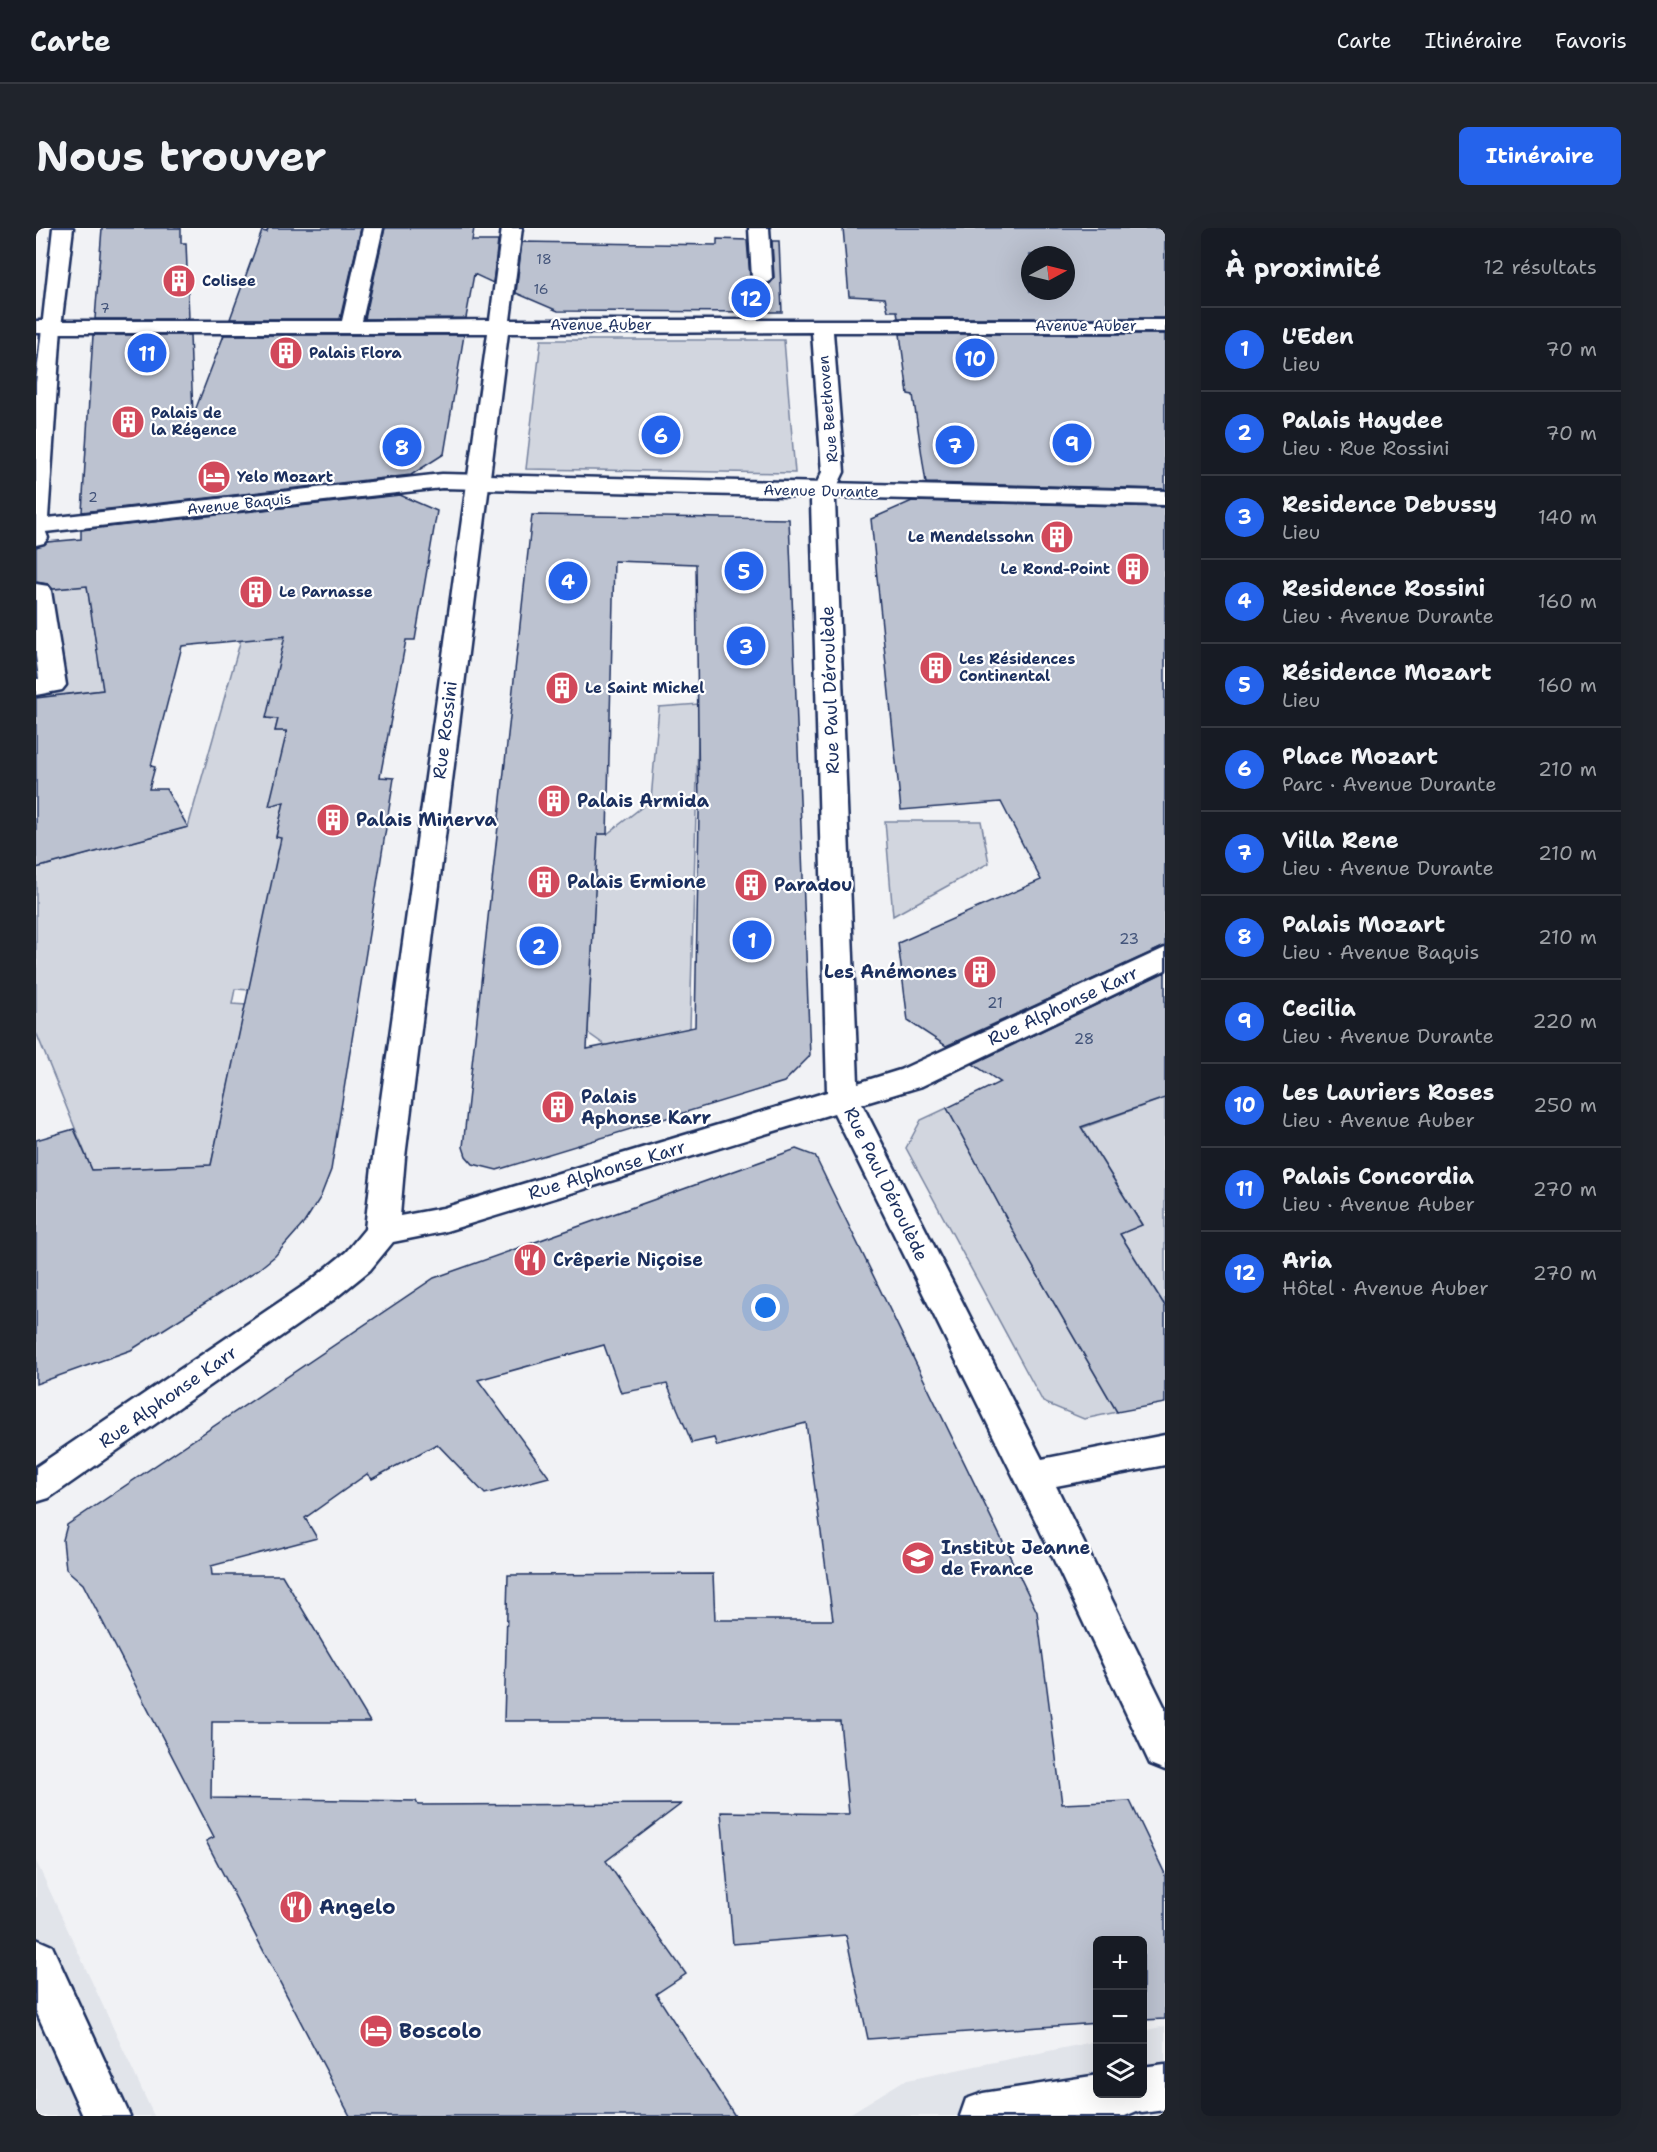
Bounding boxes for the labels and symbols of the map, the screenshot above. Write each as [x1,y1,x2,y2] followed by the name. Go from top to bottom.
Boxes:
[1021,246,1075,300] north arrow
[536,250,552,268] house number: 18
[161,263,197,299] building icon: Colisee
[202,271,256,291] place label: Colisee
[732,276,770,320] pin: 12
[533,280,549,298] house number: 16
[100,299,110,317] house number: 7
[550,315,652,335] street label: Avenue Auber
[1035,316,1137,336] street label: Avenue Auber
[128,330,166,376] pin: 11
[268,335,304,371] building icon: Palais Flora
[956,336,994,380] pin: 10
[309,343,403,363] place label: Palais Flora
[813,355,843,463] street label: Rue Beethoven
[151,403,237,440] place label: Palais de la Régence
[110,404,146,440] building icon: Palais de la Régence
[642,412,680,458] pin: 6
[1052,420,1092,466] pin: 9
[936,422,974,468] pin: 7
[382,424,422,470] pin: 8
[196,459,232,495] hotel icon: Yelo Mozart
[237,467,333,487] place label: Yelo Mozart
[763,480,879,502] street label: Avenue Durante
[88,488,98,506] house number: 2
[186,489,292,519] street label: Avenue Baquis
[1039,519,1075,555] building icon: Le Mendelssohn
[908,527,1034,547] place label: Le Mendelssohn
[724,548,764,594] pin: 5
[1115,551,1151,587] building icon: Le Rond-Point
[548,558,588,604] pin: 4
[1001,559,1110,579] place label: Le Rond-Point
[238,574,274,610] building icon: Le Parnasse
[279,582,373,602] place label: Le Parnasse
[815,605,845,775] street label: Rue Paul Déroulède
[726,624,766,668] pin: 3
[959,649,1075,686] place label: Les Résidences Continental
[918,650,954,686] building icon: Les Résidences Continental
[544,670,580,706] building icon: Le Saint Michel
[585,678,704,698] place label: Le Saint Michel
[427,679,463,781] street label: Rue Rossini
[536,783,572,819] building icon: Palais Armida
[577,789,710,813] place label: Palais Armida
[315,802,351,838] building icon: Palais Minerva
[356,808,497,832] place label: Palais Minerva
[526,864,562,900] building icon: Palais Ermione
[733,867,769,903] building icon: Paradou
[567,870,707,894] place label: Palais Ermione
[774,873,853,897] place label: Paradou
[732,918,772,962] pin: 1
[520,924,558,968] pin: 2
[1119,929,1139,949] house number: 23
[962,954,998,990] building icon: Les Anémones
[824,960,957,984] place label: Les Anémones
[984,961,1142,1051] street label: Rue Alphonse Karr
[987,993,1003,1013] house number: 21
[1074,1029,1094,1049] house number: 28
[581,1085,712,1130] place label: Palais Aphonse Karr
[540,1089,576,1125] building icon: Palais Aphonse Karr
[838,1103,934,1265] street label: Rue Paul Déroulède
[525,1135,689,1205] street label: Rue Alphonse Karr
[512,1242,548,1278] restaurant icon: Crêperie Niçoise
[553,1248,703,1272] place label: Crêperie Niçoise
[751,1293,780,1322] your location
[94,1340,242,1454] street label: Rue Alphonse Karr
[941,1536,1091,1581] place label: Institut Jeanne de France
[900,1540,936,1576] school or university icon: Institut Jeanne de France
[278,1889,314,1925] restaurant icon: Angelo
[319,1893,396,1921] place label: Angelo
[358,2013,394,2049] hotel icon: Boscolo
[399,2017,482,2045] place label: Boscolo

